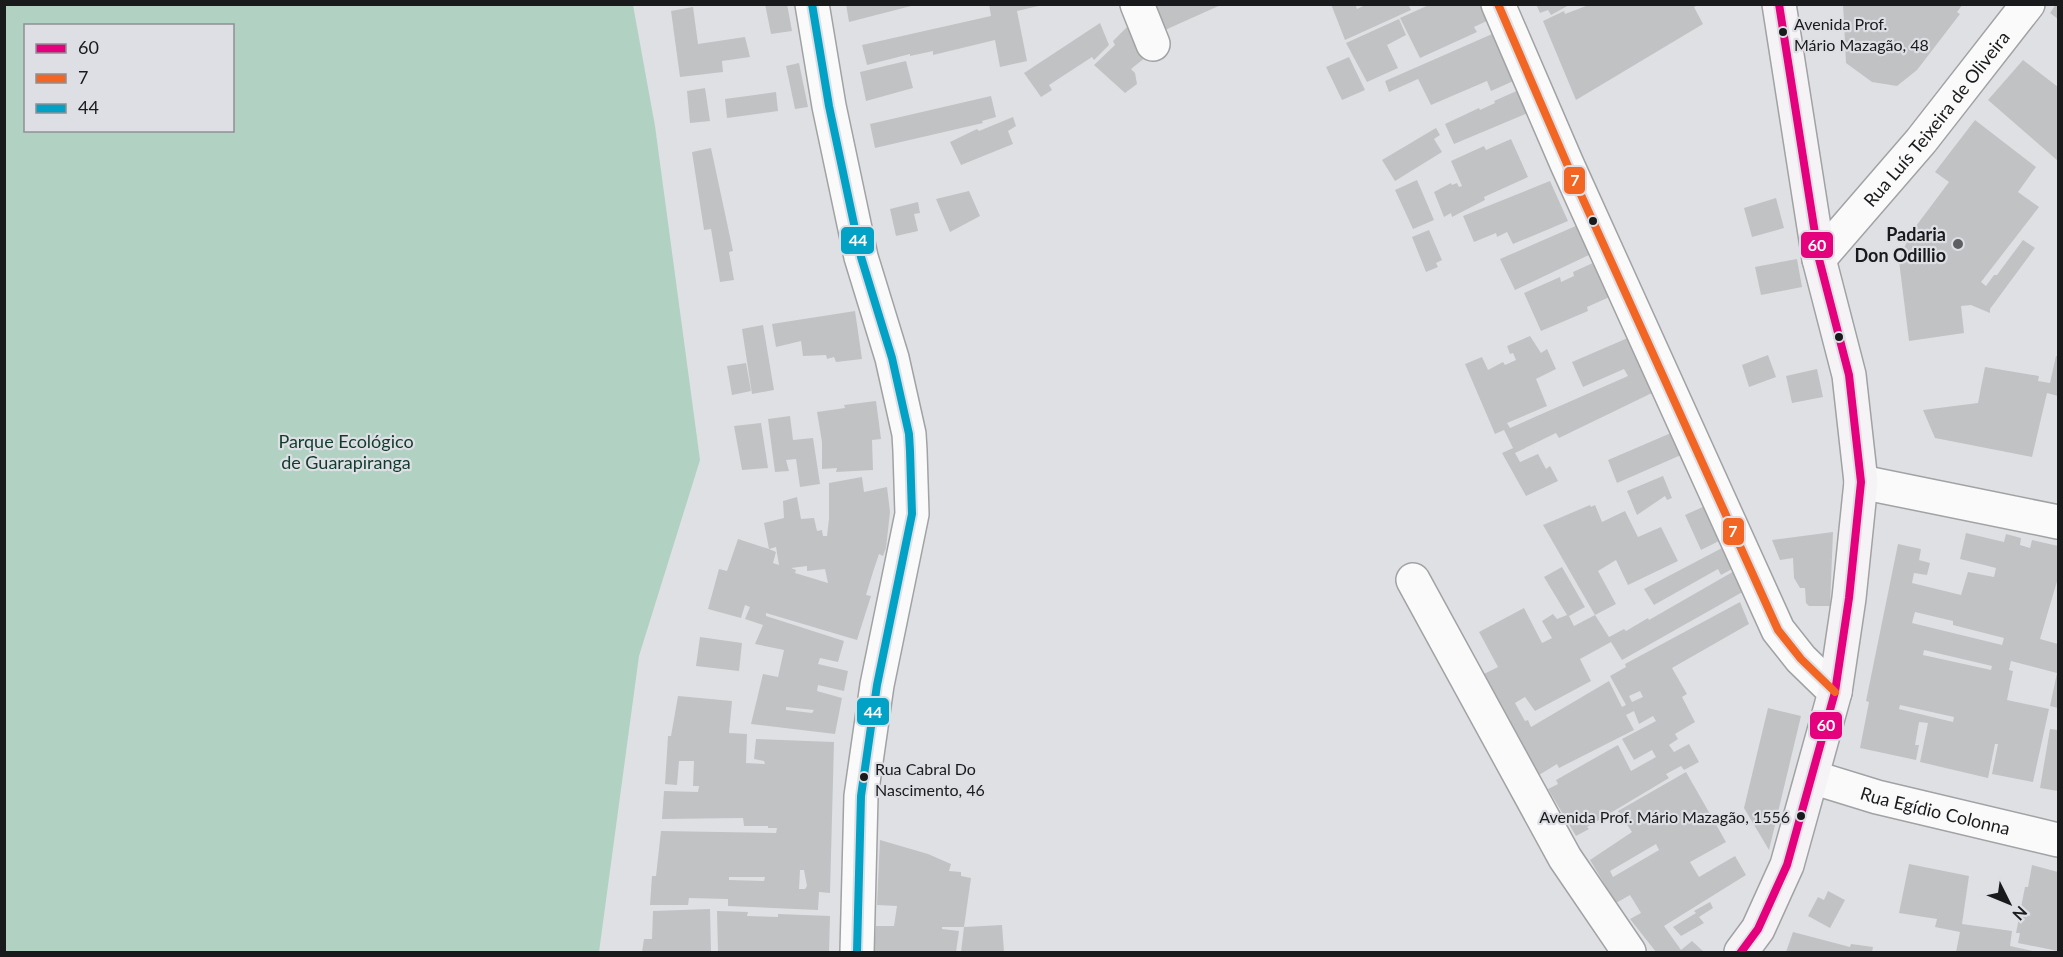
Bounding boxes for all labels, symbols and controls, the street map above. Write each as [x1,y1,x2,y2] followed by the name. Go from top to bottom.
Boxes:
[1794,14,1929,54] place label: Avenida Prof. Mário Mazagão, 48
[24,24,234,132] legend
[1777,26,1789,38] marker: Avenida Prof. Mário Mazagão, 48
[1859,26,2014,211] street label: Rua Luís Teixeira de Oliveira
[78,36,99,58] text: 60
[78,66,88,88] text: 7
[78,96,99,118] text: 44
[1563,166,1586,195] line badge: 7
[1570,170,1580,189] text: 7
[1587,215,1599,227] unlabelled marker
[1854,223,1946,266] place label: Padaria Don Odillio
[840,226,875,255] line badge: 44
[849,230,867,249] text: 44
[1800,231,1834,259] line badge: 60
[1808,235,1826,254] text: 60
[1951,237,1965,251] marker: Padaria Don Odillio
[1833,331,1845,343] unlabelled marker
[278,430,414,473] park label: Parque Ecológico de Guarapiranga
[1722,517,1745,546] line badge: 7
[1728,521,1738,540] text: 7
[856,697,890,726] line badge: 44
[864,702,882,721] text: 44
[1809,711,1843,740] line badge: 60
[1817,715,1835,734] text: 60
[875,759,985,799] place label: Rua Cabral Do Nascimento, 46
[858,771,870,783] marker: Rua Cabral Do Nascimento, 46
[1858,782,2012,839] street label: Rua Egídio Colonna
[1539,807,1790,826] place label: Avenida Prof. Mário Mazagão, 1556
[1795,810,1807,822] marker: Avenida Prof. Mário Mazagão, 1556
[1979,873,2039,933] north arrow
[2009,903,2031,925] text: N

